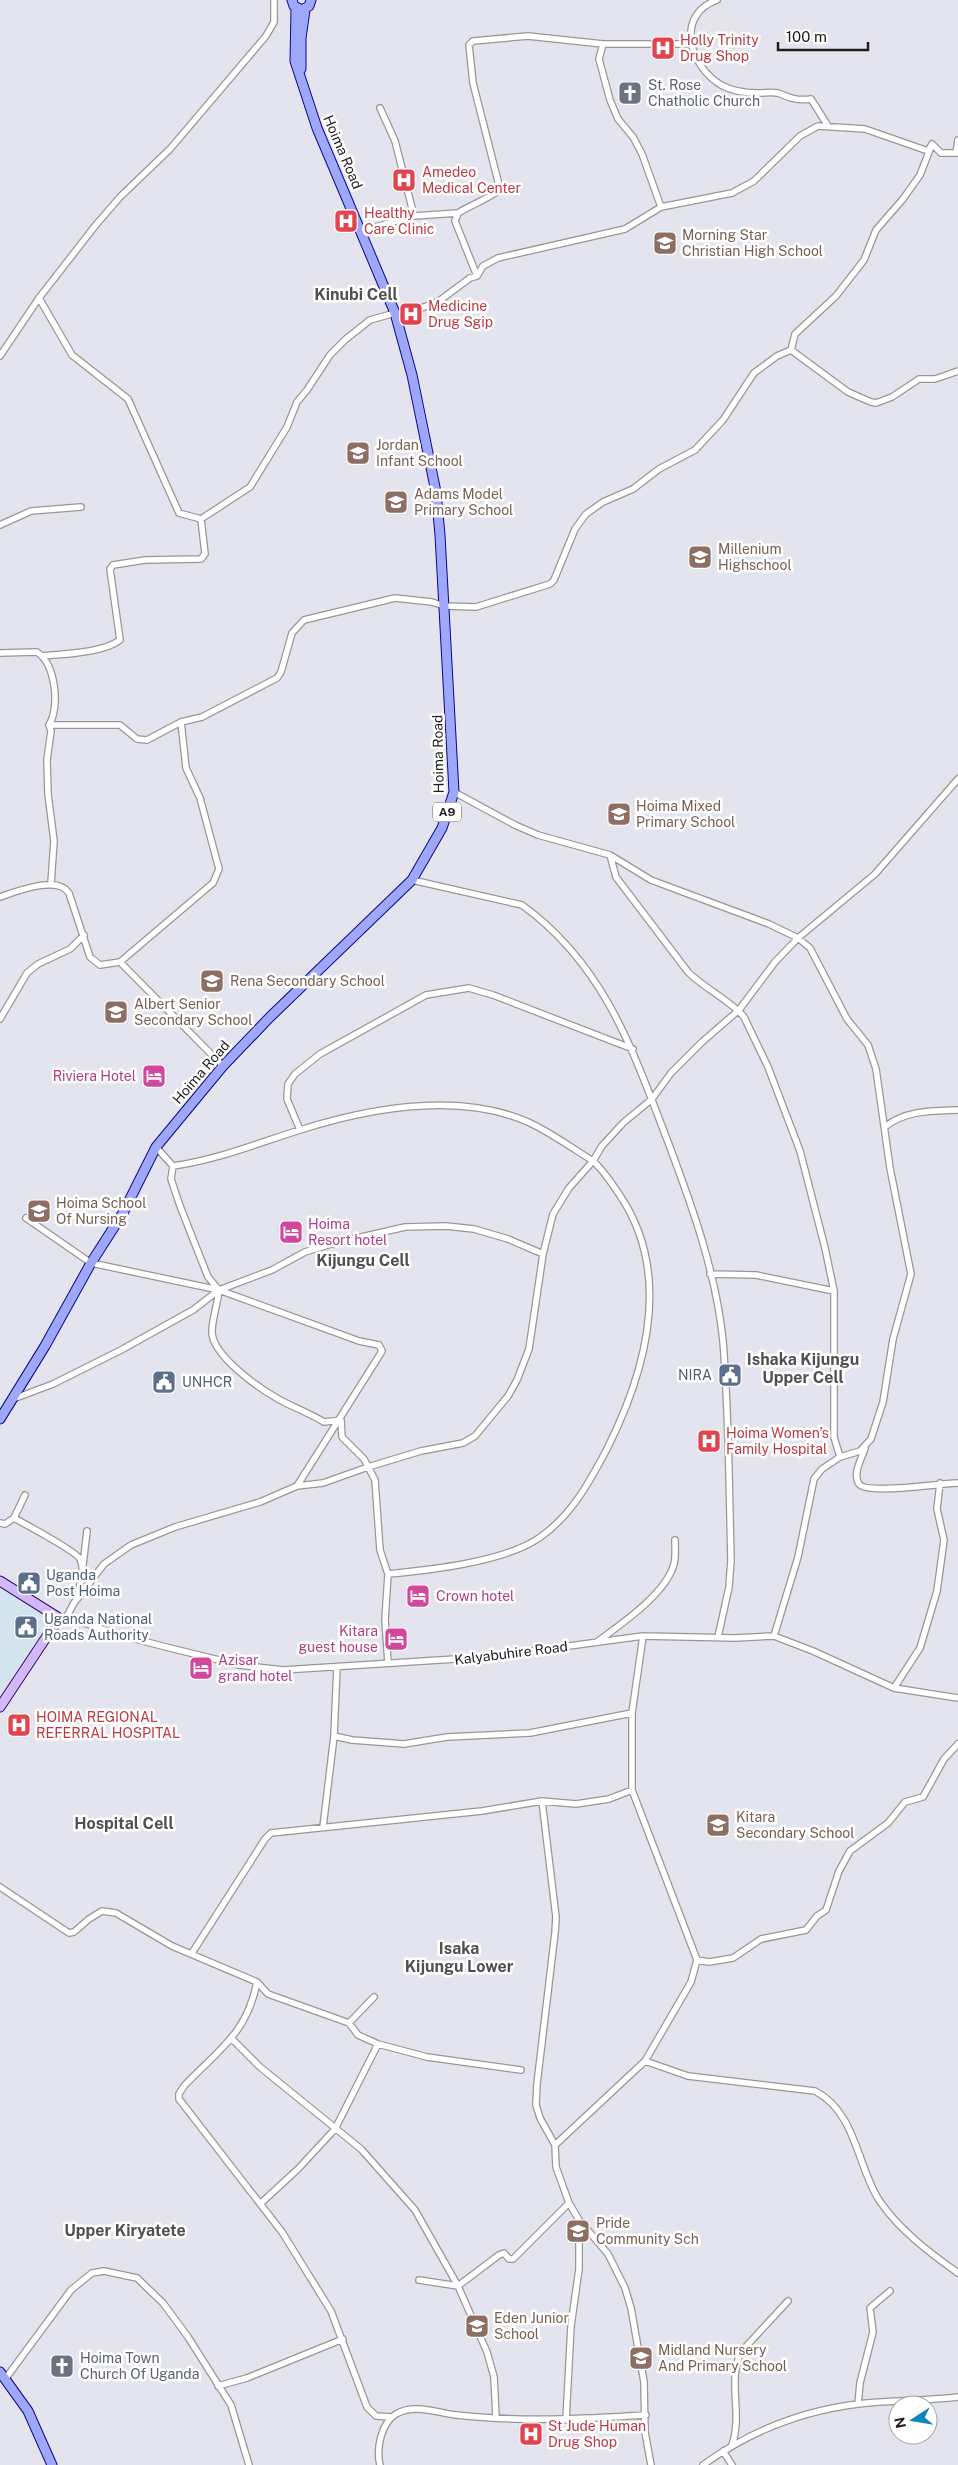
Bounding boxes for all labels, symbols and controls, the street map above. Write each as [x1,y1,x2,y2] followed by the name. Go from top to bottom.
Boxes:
[778,20,868,52] scale bar
[786,28,827,45] text: 100 m
[680,32,759,64] place label: Holly Trinity Drug Shop
[650,35,676,61] hospital icon: Holly Trinity Drug Shop
[648,77,760,109] place label: St. Rose Chatholic Church
[617,80,643,106] church icon: St. Rose Chatholic Church
[320,113,366,191] street label: Hoima Road
[422,164,521,196] place label: Amedeo Medical Center
[391,167,417,193] hospital icon: Amedeo Medical Center
[364,205,434,237] place label: Healthy Care Clinic
[333,208,359,234] hospital icon: Healthy Care Clinic
[682,227,823,259] place label: Morning Star Christian High School
[652,230,678,256] school or university icon: Morning Star Christian High School
[314,285,398,304] district label: Kinubi Cell
[428,298,493,330] place label: Medicine Drug Sgip
[398,301,424,327] hospital icon: Medicine Drug Sgip
[376,437,463,469] place label: Jordan Infant School
[345,440,371,466] school or university icon: Jordan Infant School
[414,486,513,518] place label: Adams Model Primary School
[383,489,409,515] school or university icon: Adams Model Primary School
[718,541,792,573] place label: Millenium Highschool
[687,544,713,570] school or university icon: Millenium Highschool
[429,715,447,793] street label: Hoima Road
[636,798,735,830] place label: Hoima Mixed Primary School
[606,801,632,827] school or university icon: Hoima Mixed Primary School
[433,802,461,822] road number: A9
[199,968,225,994] school or university icon: Rena Secondary School
[230,973,385,989] place label: Rena Secondary School
[134,996,253,1028] place label: Albert Senior Secondary School
[103,999,129,1025] school or university icon: Albert Senior Secondary School
[169,1037,233,1107] street label: Hoima Road
[141,1063,167,1089] hotel icon: Riviera Hotel
[53,1068,136,1084] place label: Riviera Hotel
[56,1195,146,1227] place label: Hoima School Of Nursing
[26,1198,52,1224] school or university icon: Hoima School Of Nursing
[308,1216,387,1248] place label: Hoima Resort hotel
[278,1219,304,1245] hotel icon: Hoima Resort hotel
[316,1251,410,1270] district label: Kijungu Cell
[747,1350,859,1387] district label: Ishaka Kijungu Upper Cell
[717,1362,743,1388] public building icon: NIRA
[678,1367,712,1383] place label: NIRA
[151,1369,177,1395] public building icon: UNHCR
[182,1374,232,1390] place label: UNHCR
[726,1425,829,1457] place label: Hoima Women’s Family Hospital
[696,1428,722,1454] hospital icon: Hoima Women’s Family Hospital
[46,1567,120,1599] place label: Uganda Post Hoima
[16,1570,42,1596] public building icon: Uganda Post Hoima
[405,1583,431,1609] hotel icon: Crown hotel
[436,1588,514,1604] place label: Crown hotel
[44,1611,152,1643] place label: Uganda National Roads Authority
[13,1614,39,1640] public building icon: Uganda National Roads Authority
[299,1623,378,1655] place label: Kitara guest house
[383,1626,409,1652] hotel icon: Kitara guest house
[453,1638,569,1668] street label: Kalyabuhire Road
[218,1652,293,1684] place label: Azisar grand hotel
[188,1655,214,1681] hotel icon: Azisar grand hotel
[36,1709,180,1741] place label: HOIMA REGIONAL REFERRAL HOSPITAL
[6,1712,32,1738] hospital icon: HOIMA REGIONAL REFERRAL HOSPITAL
[736,1809,855,1841] place label: Kitara Secondary School
[705,1812,731,1838] school or university icon: Kitara Secondary School
[74,1814,174,1833] district label: Hospital Cell
[405,1939,514,1976] district label: Isaka Kijungu Lower
[596,2215,699,2247] place label: Pride Community Sch
[565,2218,591,2244] school or university icon: Pride Community Sch
[64,2221,186,2240] district label: Upper Kiryatete
[494,2310,569,2342] place label: Eden Junior School
[464,2313,490,2339] school or university icon: Eden Junior School
[658,2342,787,2374] place label: Midland Nursery And Primary School
[628,2345,654,2371] school or university icon: Midland Nursery And Primary School
[80,2350,199,2382] place label: Hoima Town Church Of Uganda
[49,2353,75,2379] church icon: Hoima Town Church Of Uganda
[888,2395,938,2445] north arrow
[891,2416,909,2430] text: N
[548,2418,646,2450] place label: St Jude Human Drug Shop
[518,2421,544,2447] hospital icon: St Jude Human Drug Shop

